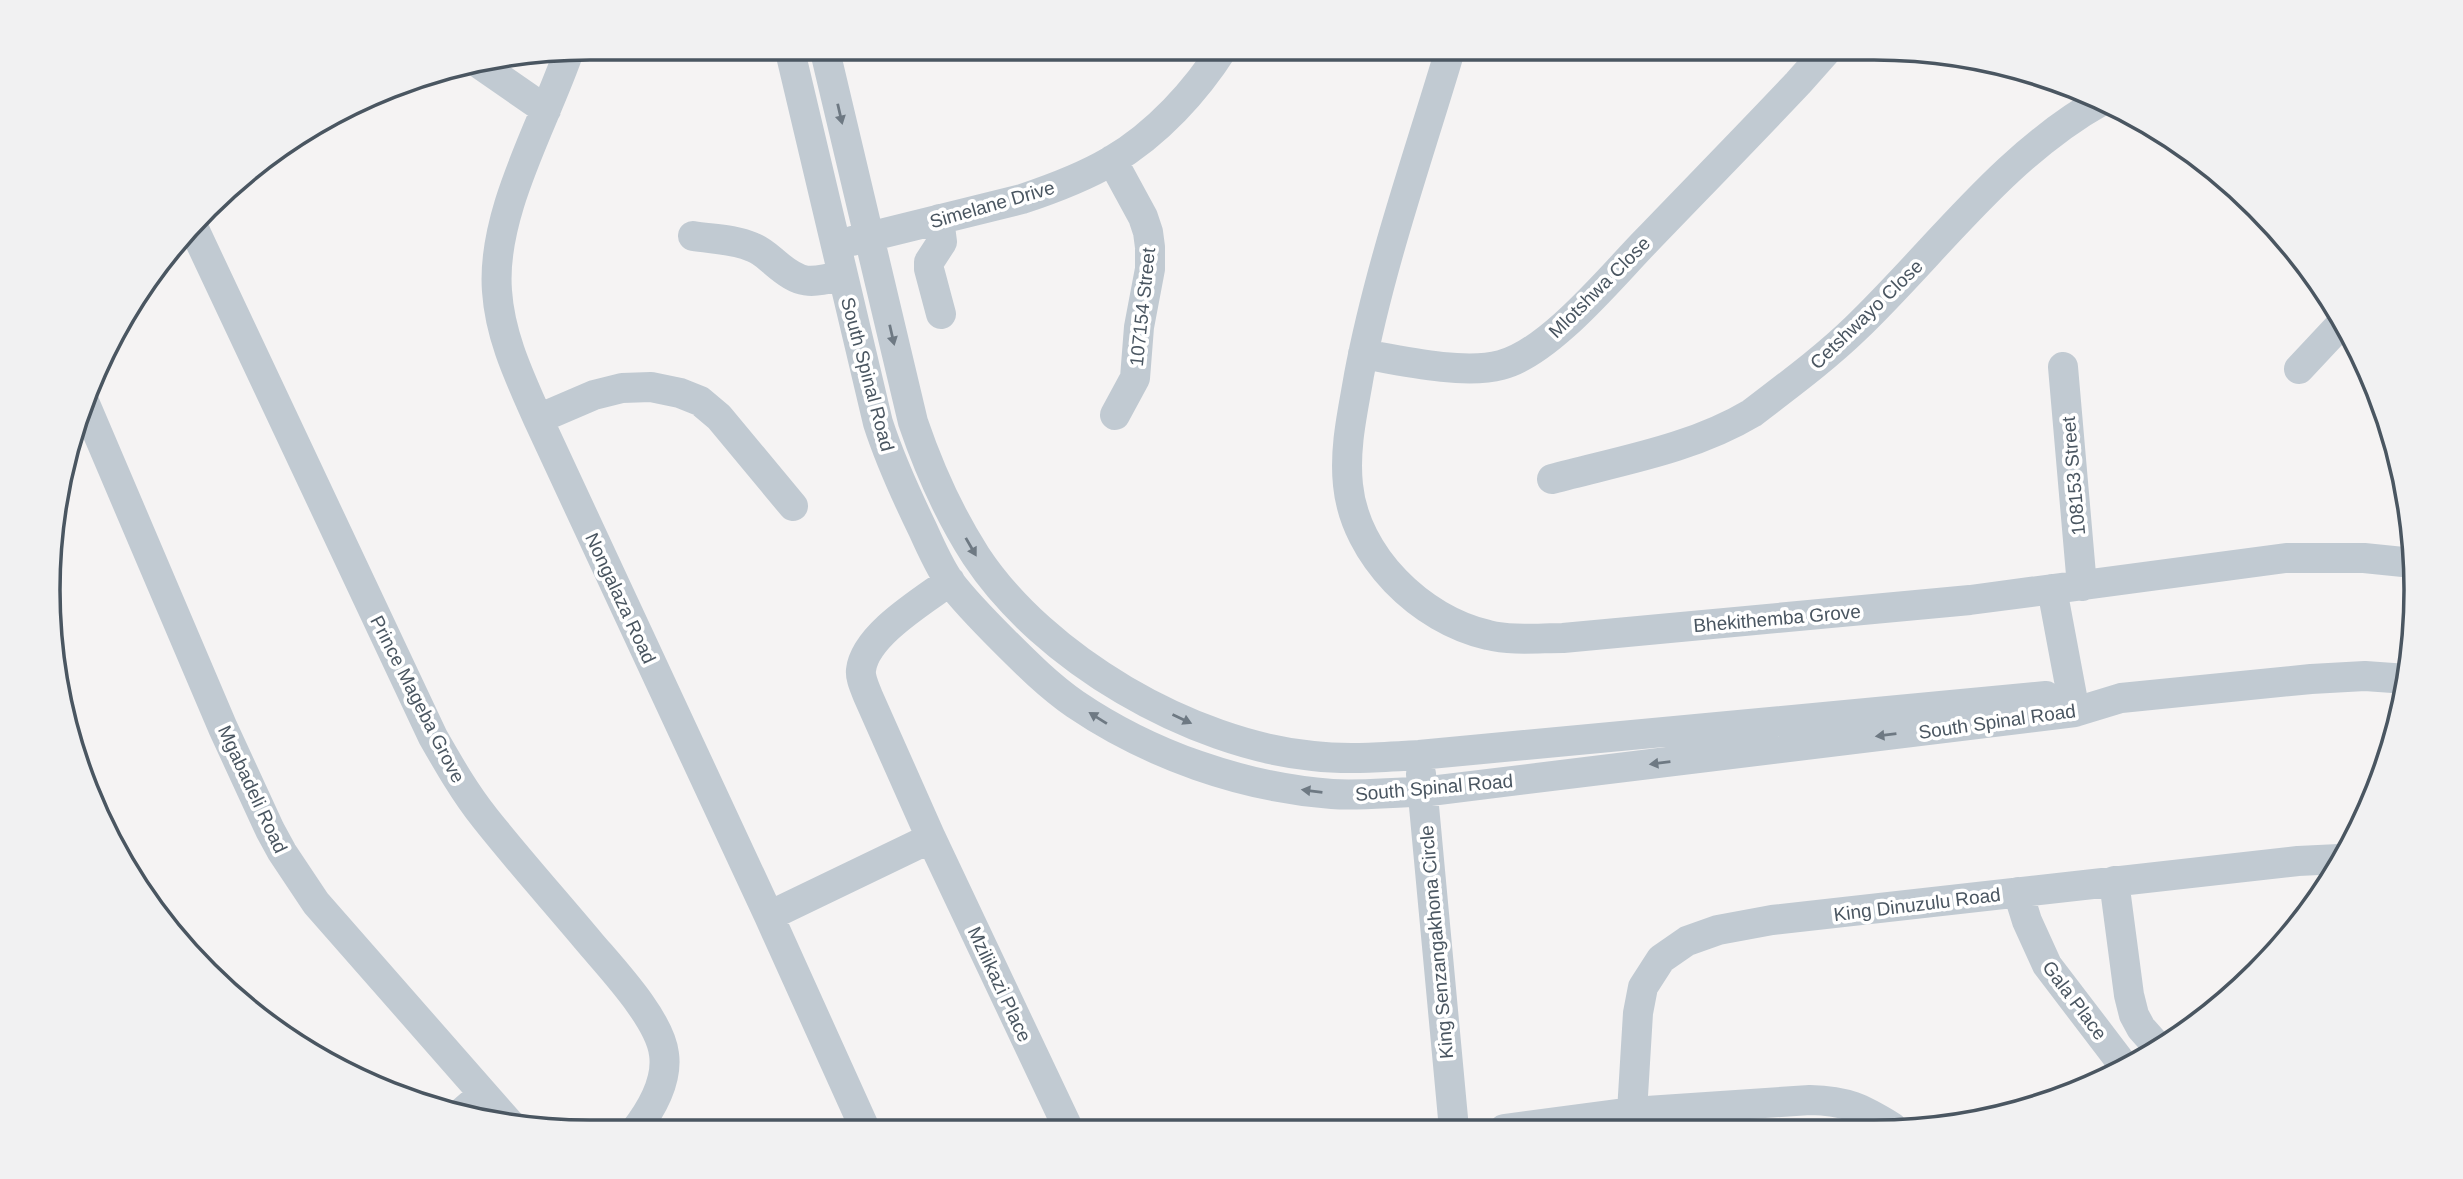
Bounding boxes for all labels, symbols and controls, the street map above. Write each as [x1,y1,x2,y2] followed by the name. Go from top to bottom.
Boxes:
[835,103,846,125] one-way arrow
[927,177,1057,232] street label: Simelane Drive
[1545,233,1654,342] street label: Mlotshwa Close
[1126,246,1159,368] street label: 107154 Street
[1806,255,1927,373] street label: Cetshwayo Close
[837,295,898,453] street label: South Spinal Road
[887,324,898,346] one-way arrow
[2058,415,2089,536] street label: 108153 Street
[581,530,660,667] street label: Nongalaza Road
[965,537,977,556] one-way arrow
[1692,601,1862,636] street label: Bhekithemba Grove
[366,612,469,786] street label: Prince Mageba Grove
[1917,700,2077,743] street label: South Spinal Road
[1089,712,1108,725] one-way arrow
[1172,714,1192,725] one-way arrow
[214,722,291,856] street label: Mgabadeli Road
[1874,730,1896,741] one-way arrow
[1649,757,1671,768] one-way arrow
[1354,770,1514,805] street label: South Spinal Road
[1301,786,1323,797] one-way arrow
[1416,824,1457,1060] street label: King Senzangakhona Circle
[1832,884,2002,925] street label: King Dinuzulu Road
[964,923,1035,1045] street label: Mzilikazi Place
[2038,957,2111,1044] street label: Gala Place

